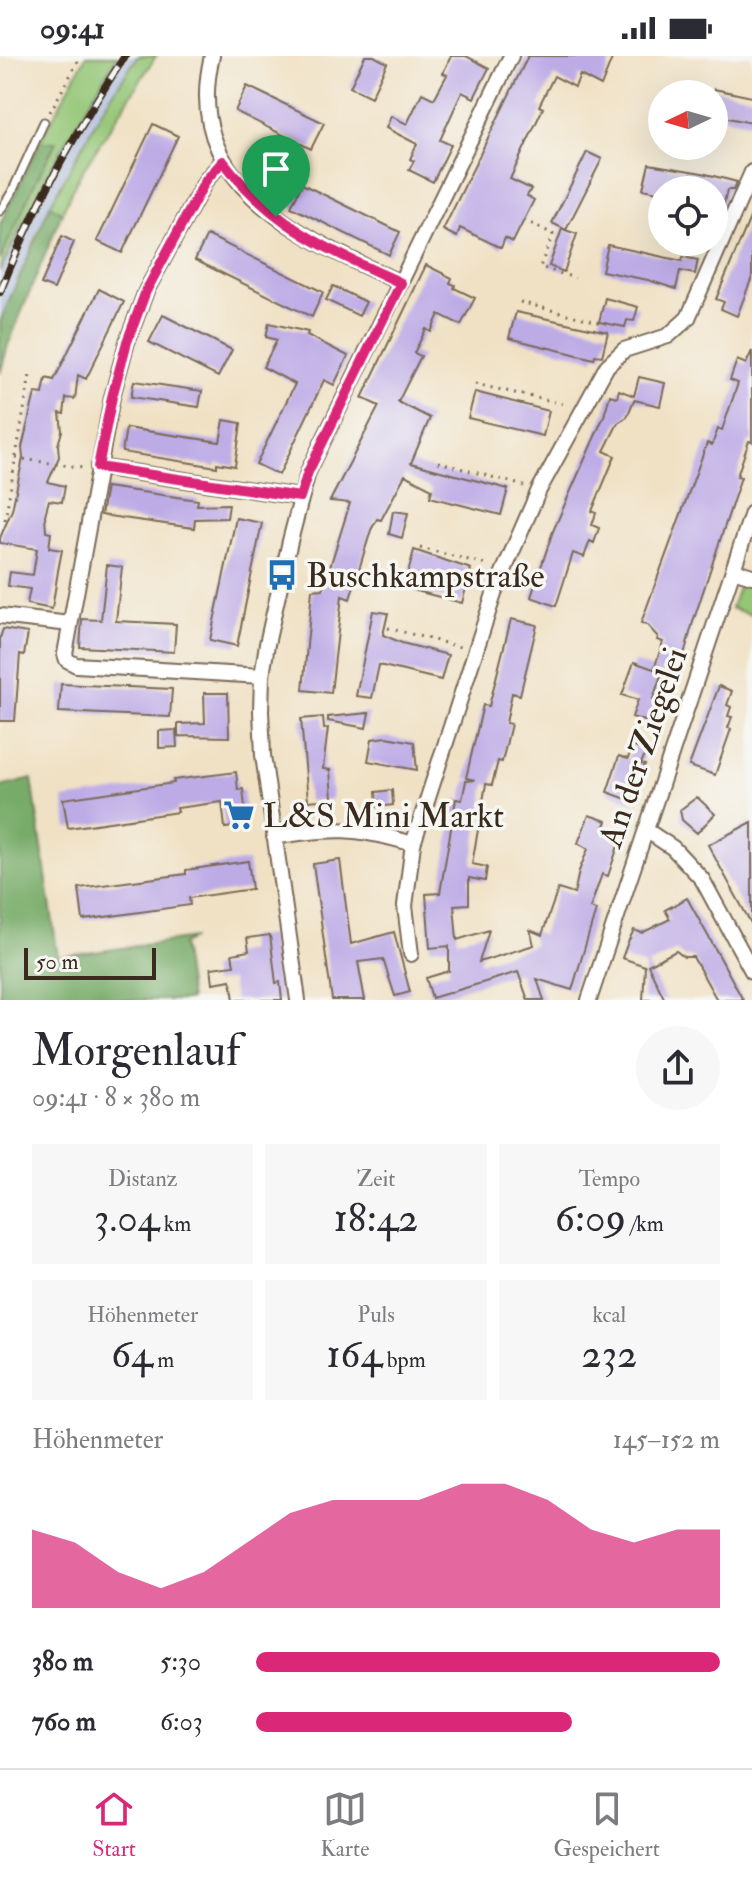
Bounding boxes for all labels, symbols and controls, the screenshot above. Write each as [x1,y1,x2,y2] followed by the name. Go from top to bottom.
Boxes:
[40,10,105,47] text: 09:41
[648,80,728,160] north arrow
[648,80,728,256] map controls
[242,135,310,217] pin
[254,147,298,191] icon: arrive
[648,176,728,256] button: locate
[306,555,544,598] place label: Buschkampstraße
[265,558,299,592] bus stop icon: Buschkampstraße
[589,642,698,854] street label: An der Ziegelei
[263,795,504,838] place label: L&S Mini Markt
[222,798,256,832] supermarket icon: L&S Mini Markt
[24,944,156,980] scale bar
[36,948,78,976] text: 50 m
[32,1024,240,1079] text: Morgenlauf
[636,1026,720,1110] button: share
[32,1082,200,1114] text: 09:41 · 8 × 380 m
[108,1165,177,1193] text: Distanz
[357,1165,395,1193] text: Zeit
[579,1165,640,1193] text: Tempo
[94,1193,159,1244] text: 3.04
[334,1193,418,1244] text: 18:42
[555,1193,626,1244] text: 6:09
[159,1210,191,1238] text: km
[626,1210,664,1238] text: /km
[87,1301,198,1329] text: Höhenmeter
[357,1301,395,1329] text: Puls
[592,1301,626,1329] text: kcal
[111,1329,153,1380] text: 64
[326,1329,382,1380] text: 164
[581,1329,637,1380] text: 232
[153,1346,174,1374] text: m
[382,1346,426,1374] text: bpm
[32,1424,163,1456] text: Höhenmeter
[613,1424,720,1456] text: 145–152 m
[32,1646,93,1678] text: 380 m
[160,1646,201,1678] text: 5:30
[32,1706,96,1738] text: 760 m
[160,1706,203,1738] text: 6:03
[92,1787,136,1863] tab: Start
[320,1787,369,1863] tab: Karte
[554,1787,660,1863] tab: Gespeichert

